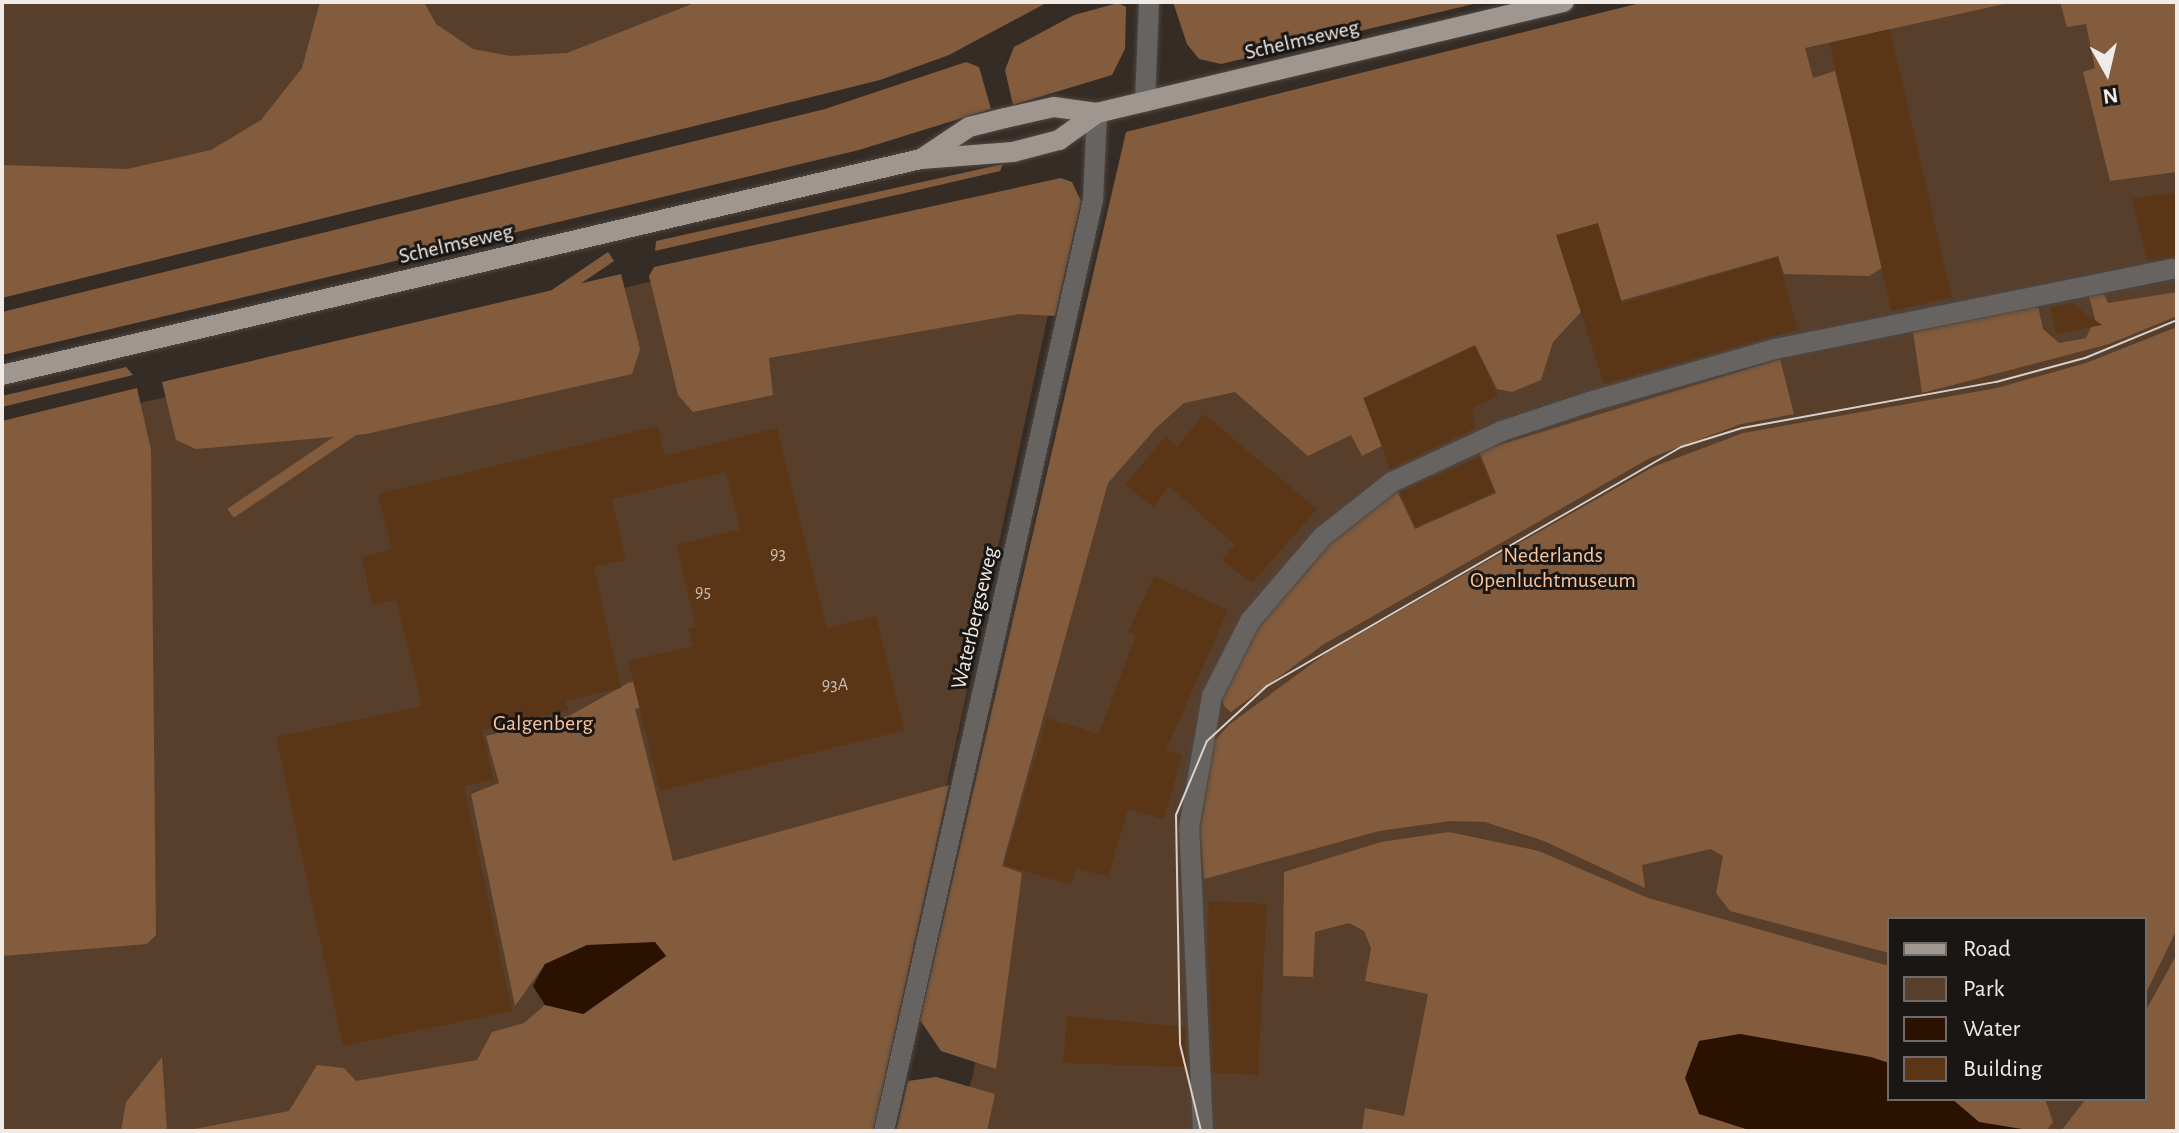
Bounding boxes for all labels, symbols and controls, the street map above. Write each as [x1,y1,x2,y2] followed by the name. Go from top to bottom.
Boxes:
[1242,14,1362,66] street label: Schelmseweg
[2067,32,2147,112] north arrow
[2101,84,2119,108] text: N
[396,218,516,270] street label: Schelmseweg
[1470,542,1636,594] park label: Nederlands Openluchtmuseum
[770,543,786,565] house number: 93
[946,544,1004,692] street label: Waterbergseweg
[695,581,711,603] house number: 95
[822,674,848,696] house number: 93A
[493,711,593,737] park label: Galgenberg
[1887,917,2147,1101] legend
[1963,937,2011,961] text: Road
[1963,977,2004,1001] text: Park
[1963,1017,2020,1041] text: Water
[1963,1057,2042,1081] text: Building

